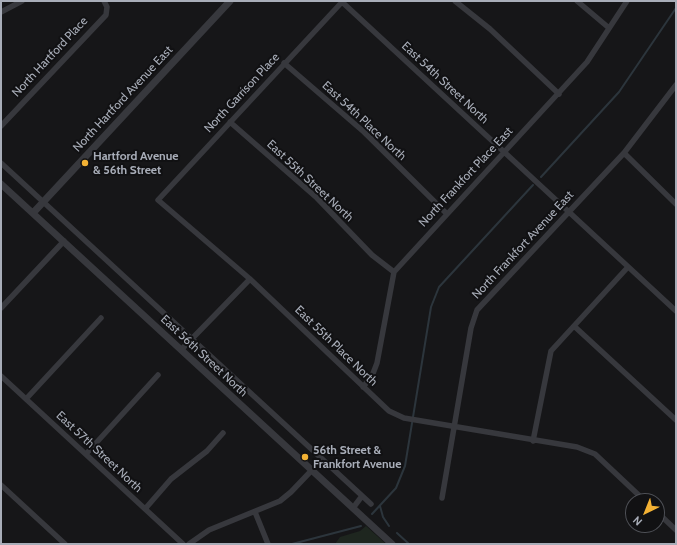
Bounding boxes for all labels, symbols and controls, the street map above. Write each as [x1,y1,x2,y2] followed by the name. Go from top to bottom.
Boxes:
[9,14,91,100] street label: North Hartford Place
[399,39,491,127] street label: East 54th Street North
[70,43,176,155] street label: North Hartford Avenue East
[201,50,283,136] street label: North Garrison Place
[319,78,409,164] street label: East 54th Place North
[416,124,516,230] street label: North Frankfort Place East
[264,137,356,225] street label: East 55th Street North
[93,149,178,177] place label: Hartford Avenue & 56th Street
[80,158,90,168] marker: Hartford Avenue & 56th Street
[469,188,577,302] street label: North Frankfort Avenue East
[292,303,380,389] street label: East 55th Place North
[158,312,250,400] street label: East 56th Street North
[53,408,145,496] street label: East 57th Street North
[313,443,401,471] place label: 56th Street & Frankfort Avenue
[300,452,310,462] marker: 56th Street & Frankfort Avenue
[625,493,665,533] north arrow
[630,513,645,529] text: N

